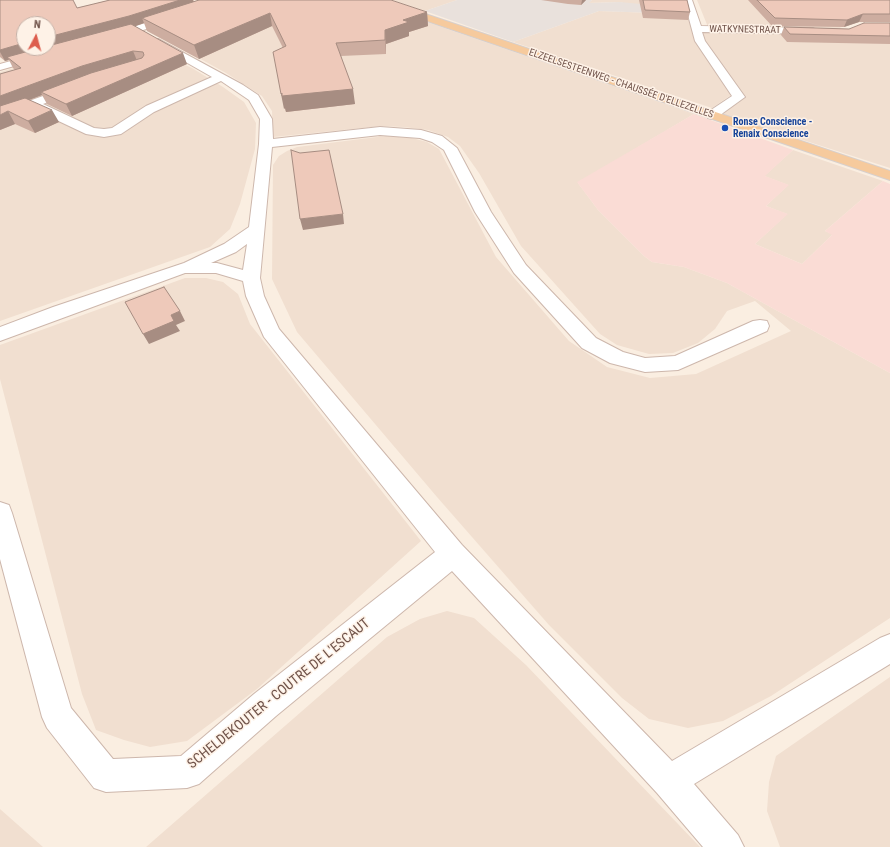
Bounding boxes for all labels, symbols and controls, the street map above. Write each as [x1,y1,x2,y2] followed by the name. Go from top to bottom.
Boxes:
[16,16,56,56] north arrow
[33,18,41,31] text: N
[709,23,781,37] street label: WATKYNESTRAAT
[527,47,715,121] street label: ELZEELSESTEENWEG - CHAUSSÉE D'ELLEZELLES
[733,116,812,140] place label: Ronse Conscience - Renaix Conscience
[720,123,730,133] marker: Ronse Conscience - Renaix Conscience
[185,615,373,773] street label: SCHELDEKOUTER - COUTRE DE L'ESCAUT

